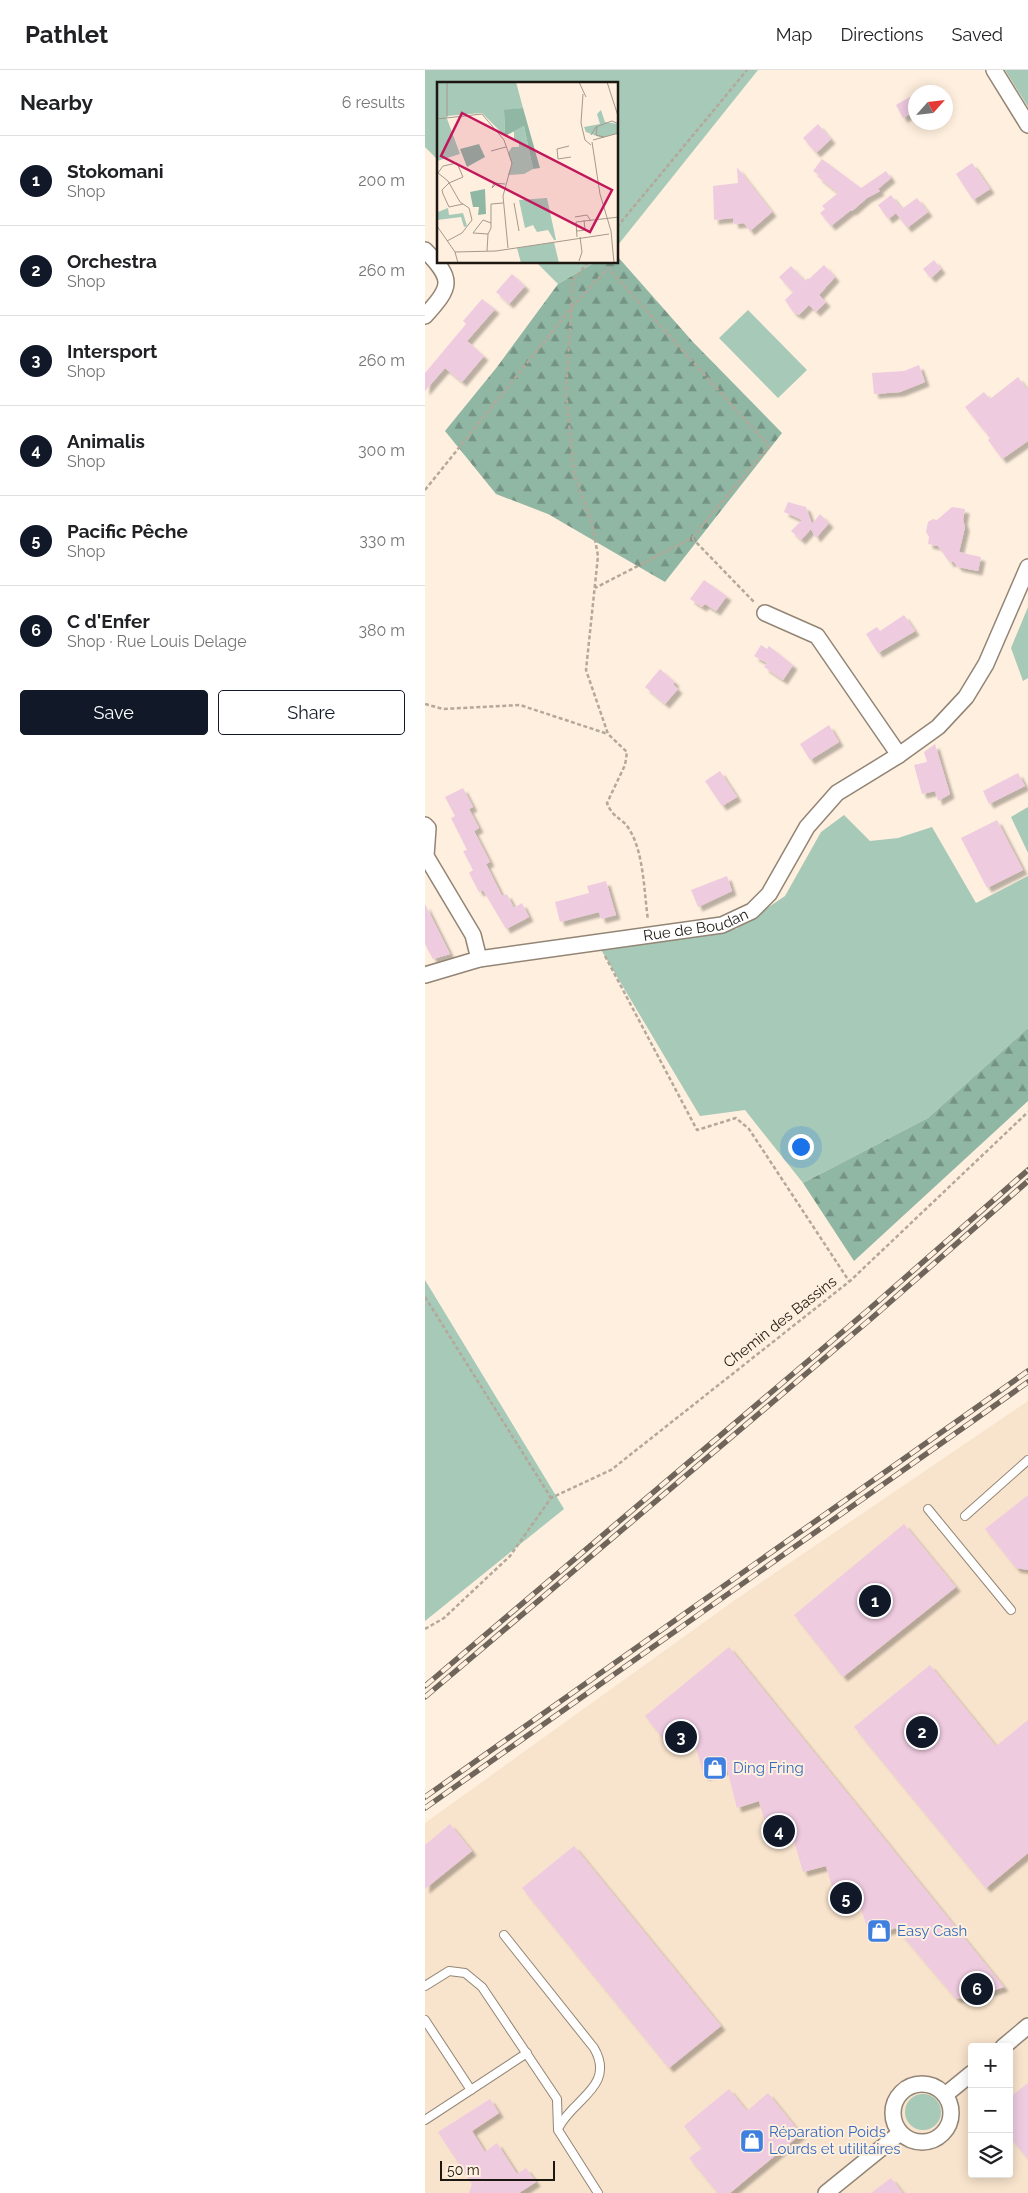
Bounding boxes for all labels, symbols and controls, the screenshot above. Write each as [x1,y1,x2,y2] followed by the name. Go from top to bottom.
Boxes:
[25,20,108,49] text: Pathlet
[776,24,812,45] text: Map
[840,24,924,45] text: Directions
[952,24,1003,45] text: Saved
[437,82,619,264] inset map
[908,85,953,130] north arrow
[20,90,93,115] text: Nearby
[342,93,405,112] text: 6 results
[67,160,164,182] text: Stokomani
[32,171,40,190] text: 1
[358,171,405,190] text: 200 m
[67,182,105,201] text: Shop
[67,250,157,272] text: Orchestra
[31,261,41,280] text: 2
[358,261,405,280] text: 260 m
[67,272,105,291] text: Shop
[67,340,157,362] text: Intersport
[32,351,40,370] text: 3
[358,351,405,370] text: 260 m
[67,362,105,381] text: Shop
[67,430,145,452] text: Animalis
[31,441,41,460] text: 4
[358,441,405,460] text: 300 m
[67,452,105,471] text: Shop
[67,520,188,542] text: Pacific Pêche
[32,531,40,550] text: 5
[359,531,405,550] text: 330 m
[67,542,105,561] text: Shop
[67,610,150,632] text: C d'Enfer
[31,621,41,640] text: 6
[358,621,405,640] text: 380 m
[67,632,247,651] text: Shop · Rue Louis Delage
[20,690,208,735] button: Save
[218,690,405,735] button: Share
[642,905,751,945] street label: Rue de Boudan
[788,1134,814,1160] your location
[720,1272,840,1372] street label: Chemin des Bassins
[859,1582,891,1620] pin: 1
[906,1713,938,1751] pin: 2
[665,1718,697,1756] pin: 3
[702,1755,728,1781] shop icon: Ding Fring
[733,1759,804,1777] place label: Ding Fring
[763,1812,795,1850] pin: 4
[830,1879,862,1917] pin: 5
[866,1918,892,1944] shop icon: Easy Cash
[897,1922,967,1940] place label: Easy Cash
[961,1970,993,2008] pin: 6
[968,2043,1013,2178] map controls
[968,2043,1013,2088] button: +
[968,2088,1013,2133] button: −
[769,2123,901,2158] place label: Réparation Poids Lourds et utilitaires
[739,2128,765,2154] shop icon: Réparation Poids Lourds et utilitaires
[968,2133,1013,2178] button: layers
[440,2158,555,2181] scale bar
[447,2162,480,2178] text: 50 m

